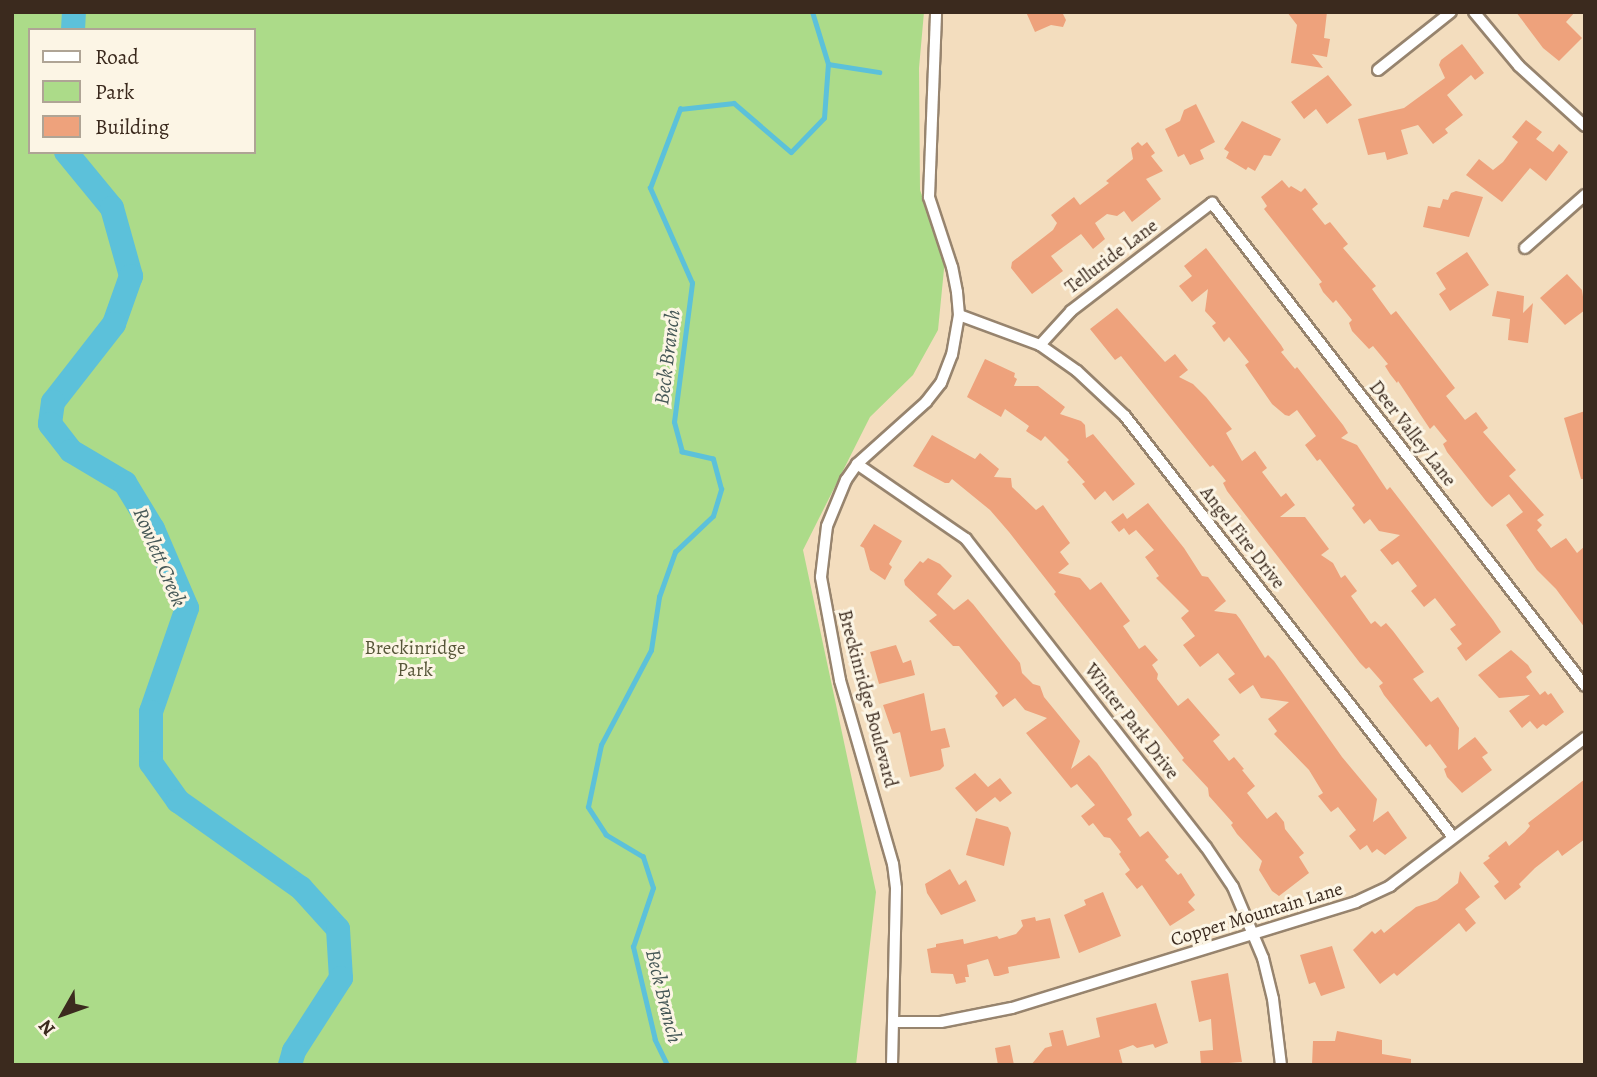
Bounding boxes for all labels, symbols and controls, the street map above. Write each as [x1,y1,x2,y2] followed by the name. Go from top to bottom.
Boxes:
[28,28,256,154] legend
[95,43,139,71] text: Road
[95,78,134,106] text: Park
[95,113,169,141] text: Building
[1061,215,1163,299] street label: Telluride Lane
[649,308,685,406] water label: Beck Branch
[1364,377,1460,491] street label: Deer Valley Lane
[1195,482,1289,594] street label: Angel Fire Drive
[128,504,192,610] water label: Rowlett Creek
[832,608,902,790] street label: Breckinridge Boulevard
[365,638,465,682] park label: Breckinridge Park
[1079,660,1183,784] street label: Winter Park Drive
[1168,878,1346,952] street label: Copper Mountain Lane
[640,946,688,1046] water label: Beck Branch
[28,979,98,1049] north arrow
[33,1014,61,1041] text: N

